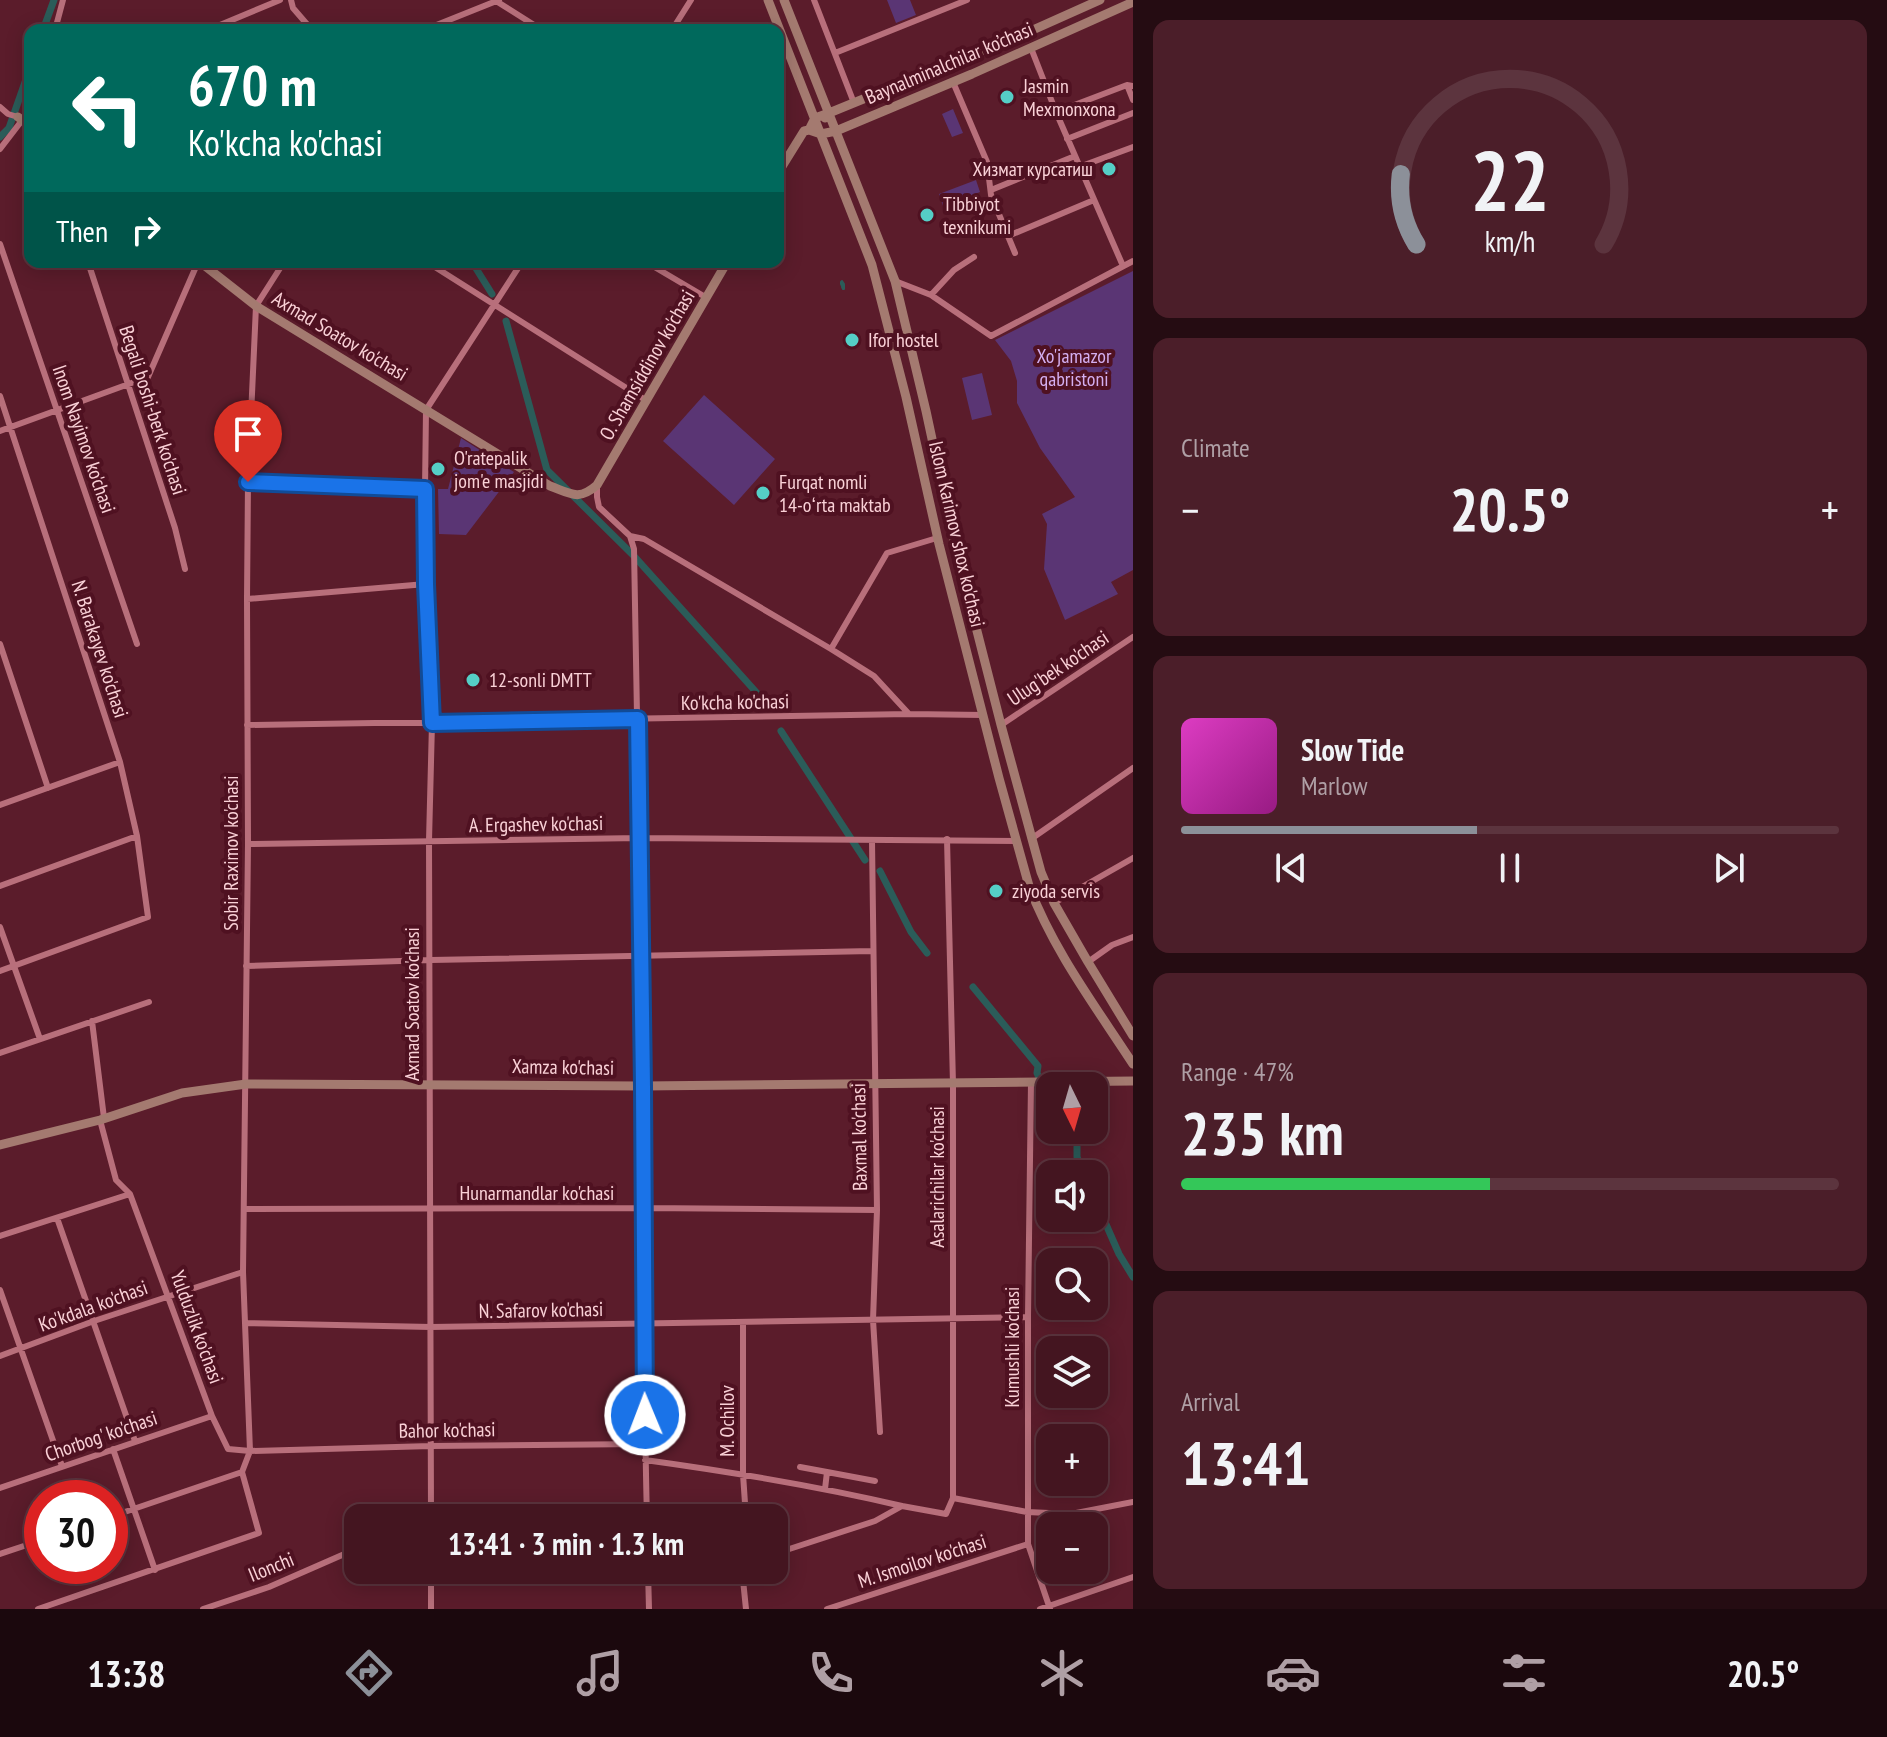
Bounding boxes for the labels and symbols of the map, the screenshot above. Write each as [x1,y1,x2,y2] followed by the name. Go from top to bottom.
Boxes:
[861,16,1037,110] street label: Baynalminalchilar ko’chasi
[1022,73,1116,122] place label: Jasmin Mexmonxona
[998,88,1016,106] marker: Jasmin Mexmonxona
[972,156,1093,182] place label: Хизмат курсатиш
[1100,160,1118,178] marker: Хизмат курсатиш
[943,191,1011,240] place label: Tibbiyot texnikumi
[918,206,936,224] marker: Tibbiyot texnikumi
[267,285,413,387] street label: Axmad Soatov ko'chasi
[593,285,701,445] street label: O. Shamsiddinov ko'chasi
[113,322,193,498] street label: Begali boshi-berk ko'chasi
[868,327,939,353] place label: Ifor hostel
[843,331,861,349] marker: Ifor hostel
[1037,343,1112,392] park label: Xo'jamazor qabristoni
[46,361,122,517] street label: Inom Nayimov ko'chasi
[214,400,282,482] pin
[923,438,991,630] street label: Islom Karimov shox ko'chasi
[454,445,544,494] place label: O'ratepalik jom'e masjidi
[429,460,447,478] marker: O'ratepalik jom'e masjidi
[779,469,891,518] place label: Furqat nomli 14-oʻrta maktab
[754,484,772,502] marker: Furqat nomli 14-oʻrta maktab
[66,577,134,721] street label: N. Barakayev ko'chasi
[1002,625,1114,711] street label: Ulug'bek ko'chasi
[489,667,592,693] place label: 12-sonli DMTT
[464,671,482,689] marker: 12-sonli DMTT
[681,688,789,716] street label: Ko'kcha ko'chasi
[218,775,244,931] street label: Sobir Raximov ko'chasi
[469,810,603,838] street label: A. Ergashev ko'chasi
[1012,878,1100,904] place label: ziyoda servis
[987,882,1005,900] marker: ziyoda servis
[399,927,425,1081] street label: Axmad Soatov ko'chasi
[512,1053,614,1081] street label: Xamza ko'chasi
[1036,1072,1108,1144] north arrow
[845,1083,873,1191] street label: Baxmal ko'chasi
[924,1106,950,1248] street label: Asalarichilar ko'chasi
[460,1180,614,1206] street label: Hunarmandlar ko'chasi
[164,1267,230,1387] street label: Yulduzlik ko'chasi
[35,1274,151,1338] street label: Ko'kdala ko'chasi
[999,1287,1025,1407] street label: Kumushli ko'chasi
[479,1296,603,1324] street label: N. Safarov ko'chasi
[603,1373,687,1457] position arrow
[714,1385,740,1457] street label: M. Ochilov
[42,1405,160,1467] street label: Chorbog' ko'chasi
[398,1416,496,1444] street label: Bahor ko'chasi
[24,1480,128,1584] speed limit sign: 30
[855,1528,989,1594] street label: M. Ismoilov ko'chasi
[244,1546,298,1588] street label: Ilonchi

